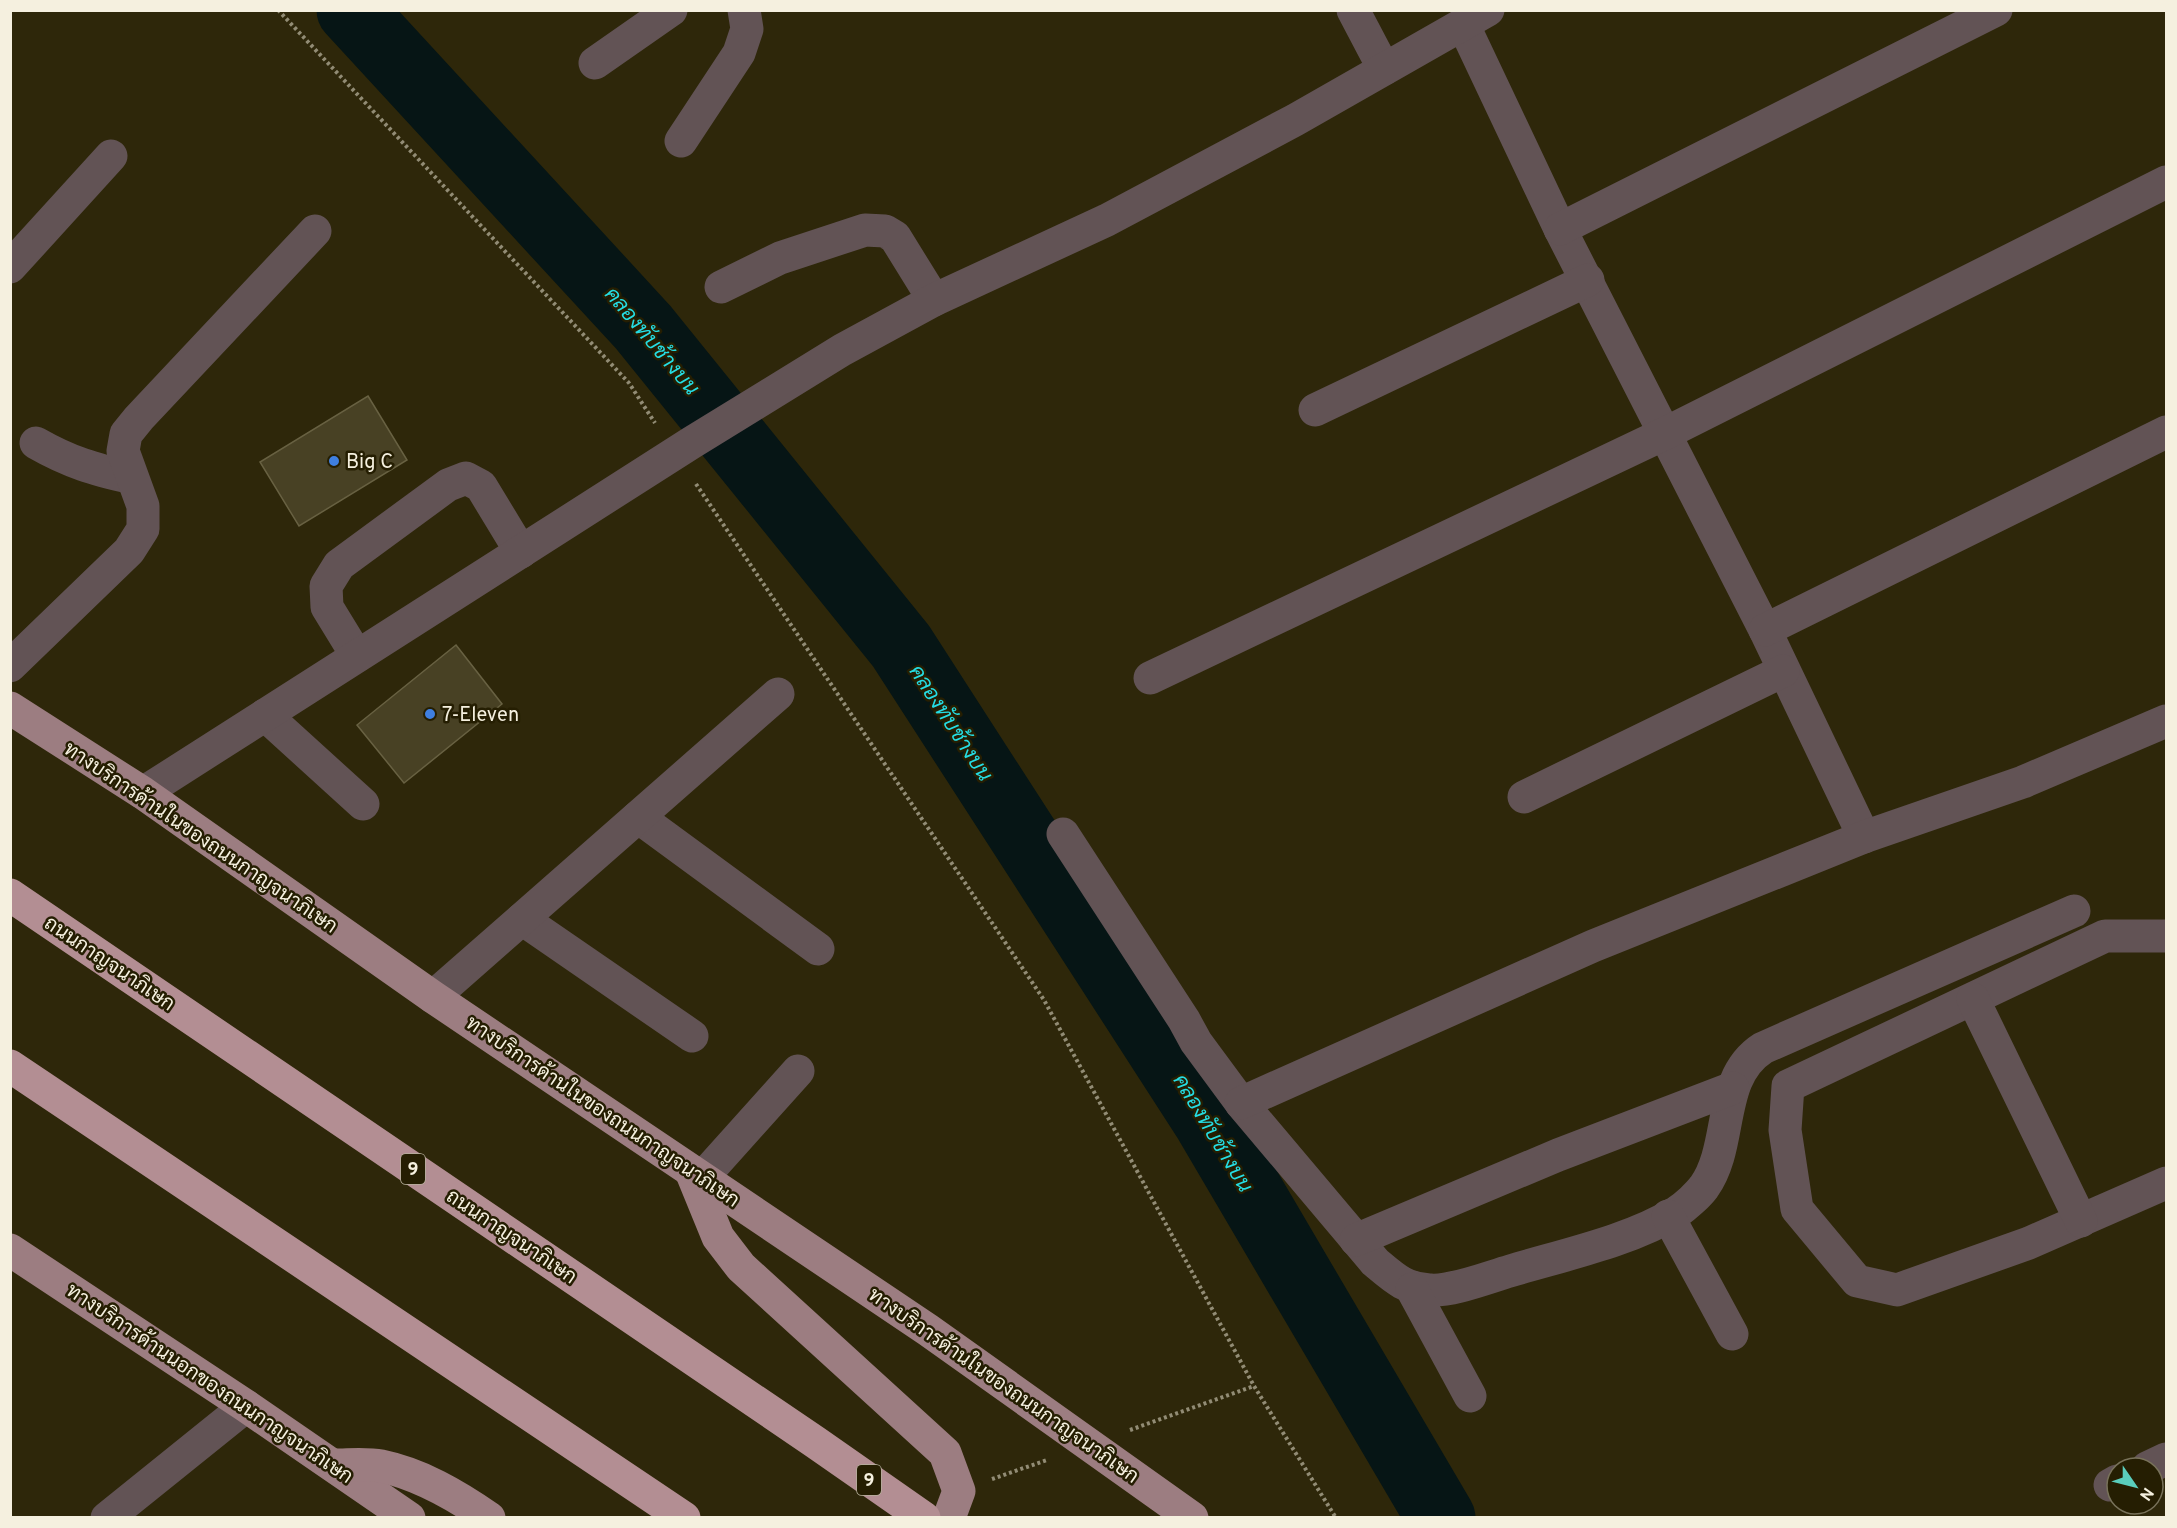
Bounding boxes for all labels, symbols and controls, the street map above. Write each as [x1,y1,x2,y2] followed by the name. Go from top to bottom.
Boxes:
[598,282,705,402] water label: คลองทับช้างบน
[346,450,393,476] place label: Big C
[327,454,341,468] marker: Big C
[902,660,999,788] water label: คลองทับช้างบน
[442,703,519,729] place label: 7-Eleven
[423,707,437,721] marker: 7-Eleven
[58,735,343,940] street label: ทางบริการด้านในของถนนกาญจนาภิเษก
[39,911,180,1018] street label: ถนนกาญจนาภิเษก
[460,1009,745,1214] street label: ทางบริการด้านในของถนนกาญจนาภิเษก
[1166,1069,1259,1198] water label: คลองทับช้างบน
[401,1154,425,1184] road number: 9
[441,1184,582,1291] street label: ถนนกาญจนาภิเษก
[60,1278,358,1491] street label: ทางบริการด้านนอกของถนนกาญจนาภิเษก
[862,1281,1144,1490] street label: ทางบริการด้านในของถนนกาญจนาภิเษก
[2105,1456,2165,1516] north arrow
[857,1465,881,1495] road number: 9
[2134,1483,2157,1504] text: N

